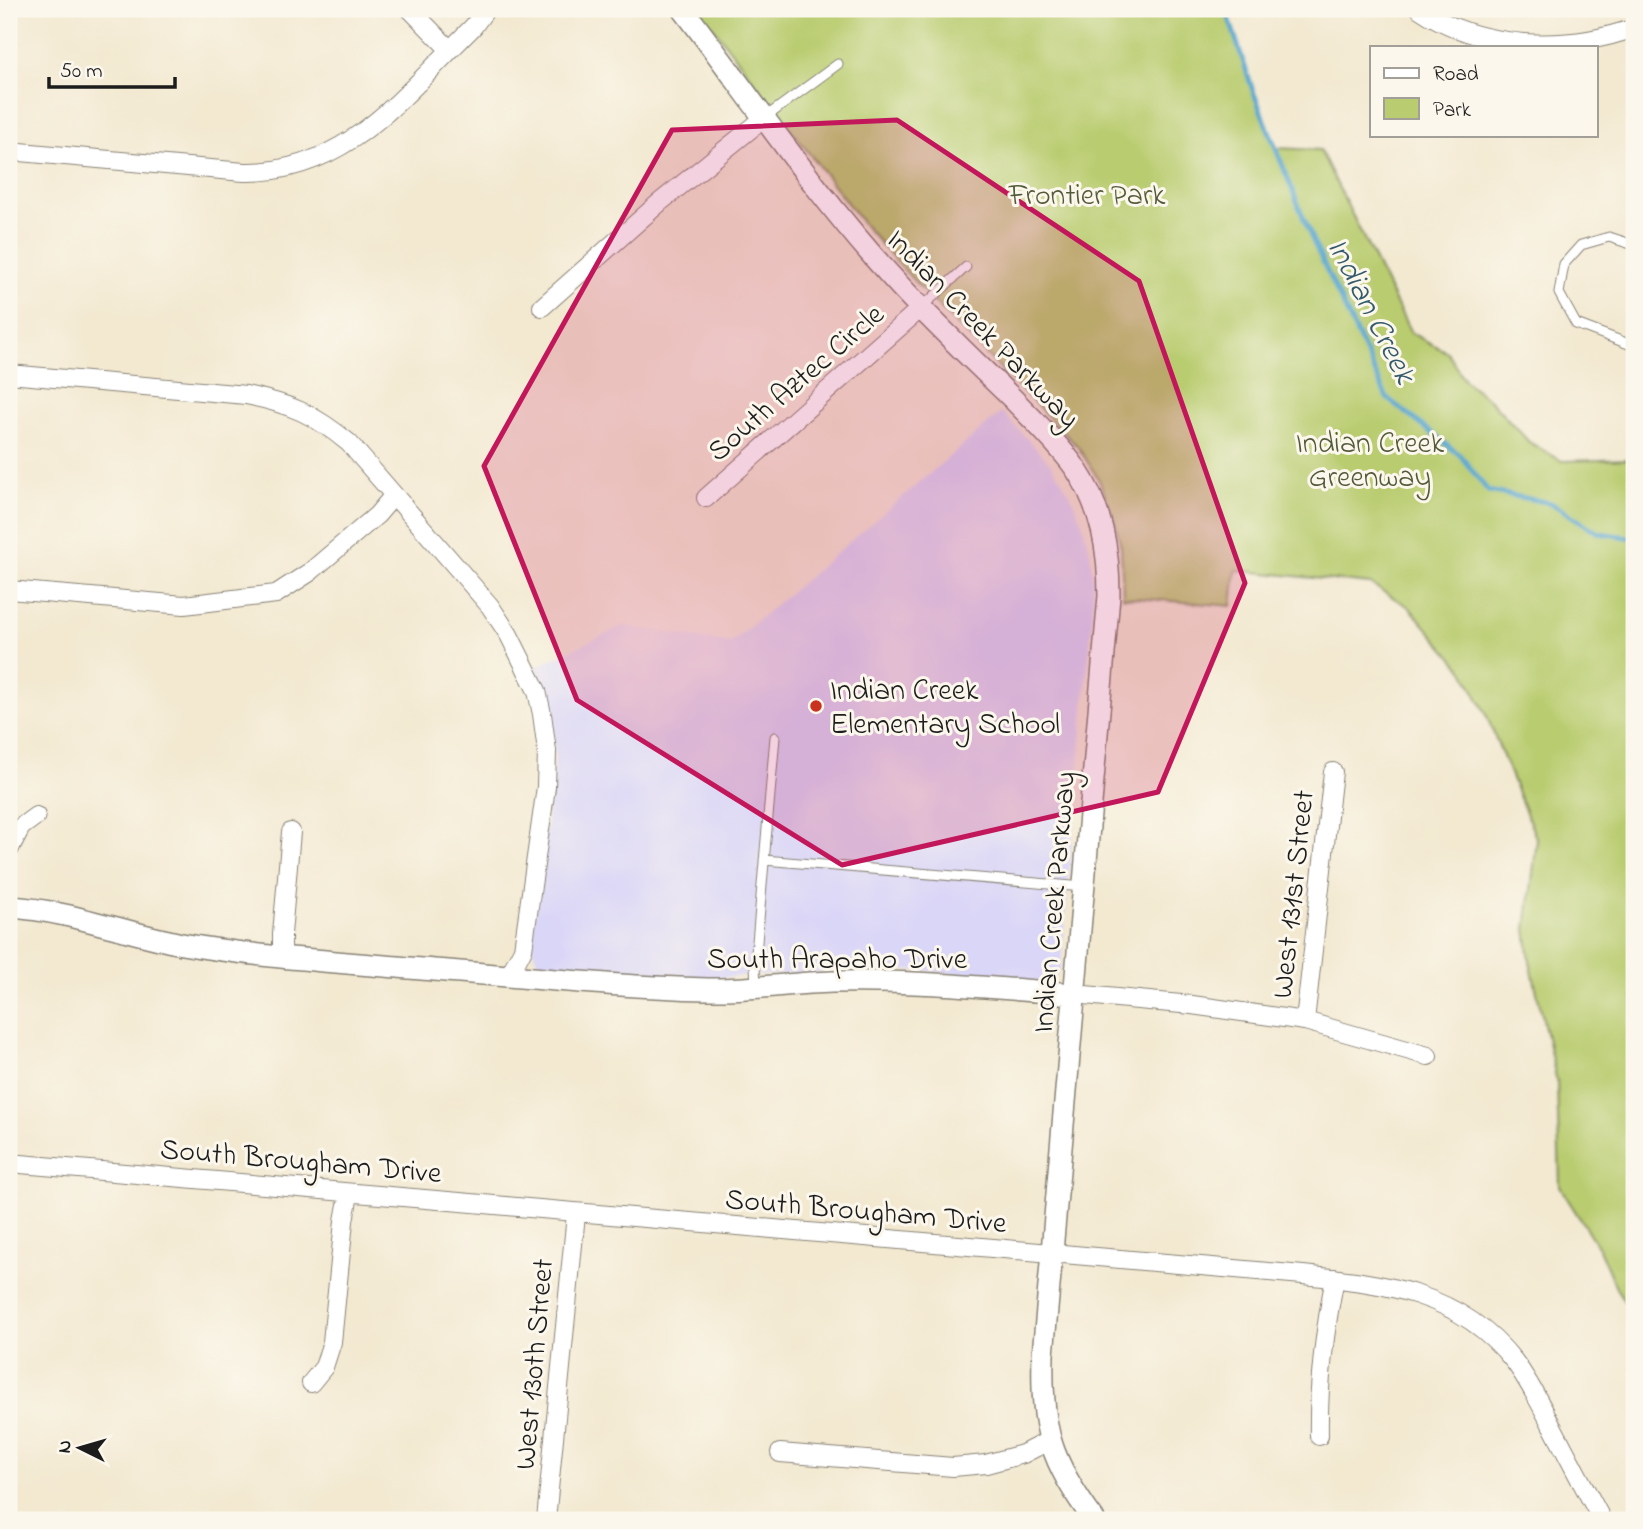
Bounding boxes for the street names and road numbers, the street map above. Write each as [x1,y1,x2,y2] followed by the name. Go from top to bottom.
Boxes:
[875,220,1089,440] street label: Indian Creek Parkway
[699,294,896,474] street label: South Aztec Circle
[1023,770,1089,1035] street label: Indian Creek Parkway
[1262,788,1328,1001] street label: West 131st Street
[707,939,968,983] street label: South Arapaho Drive
[158,1129,444,1197] street label: South Brougham Drive
[723,1179,1009,1247] street label: South Brougham Drive
[505,1257,567,1472] street label: West 130th Street

